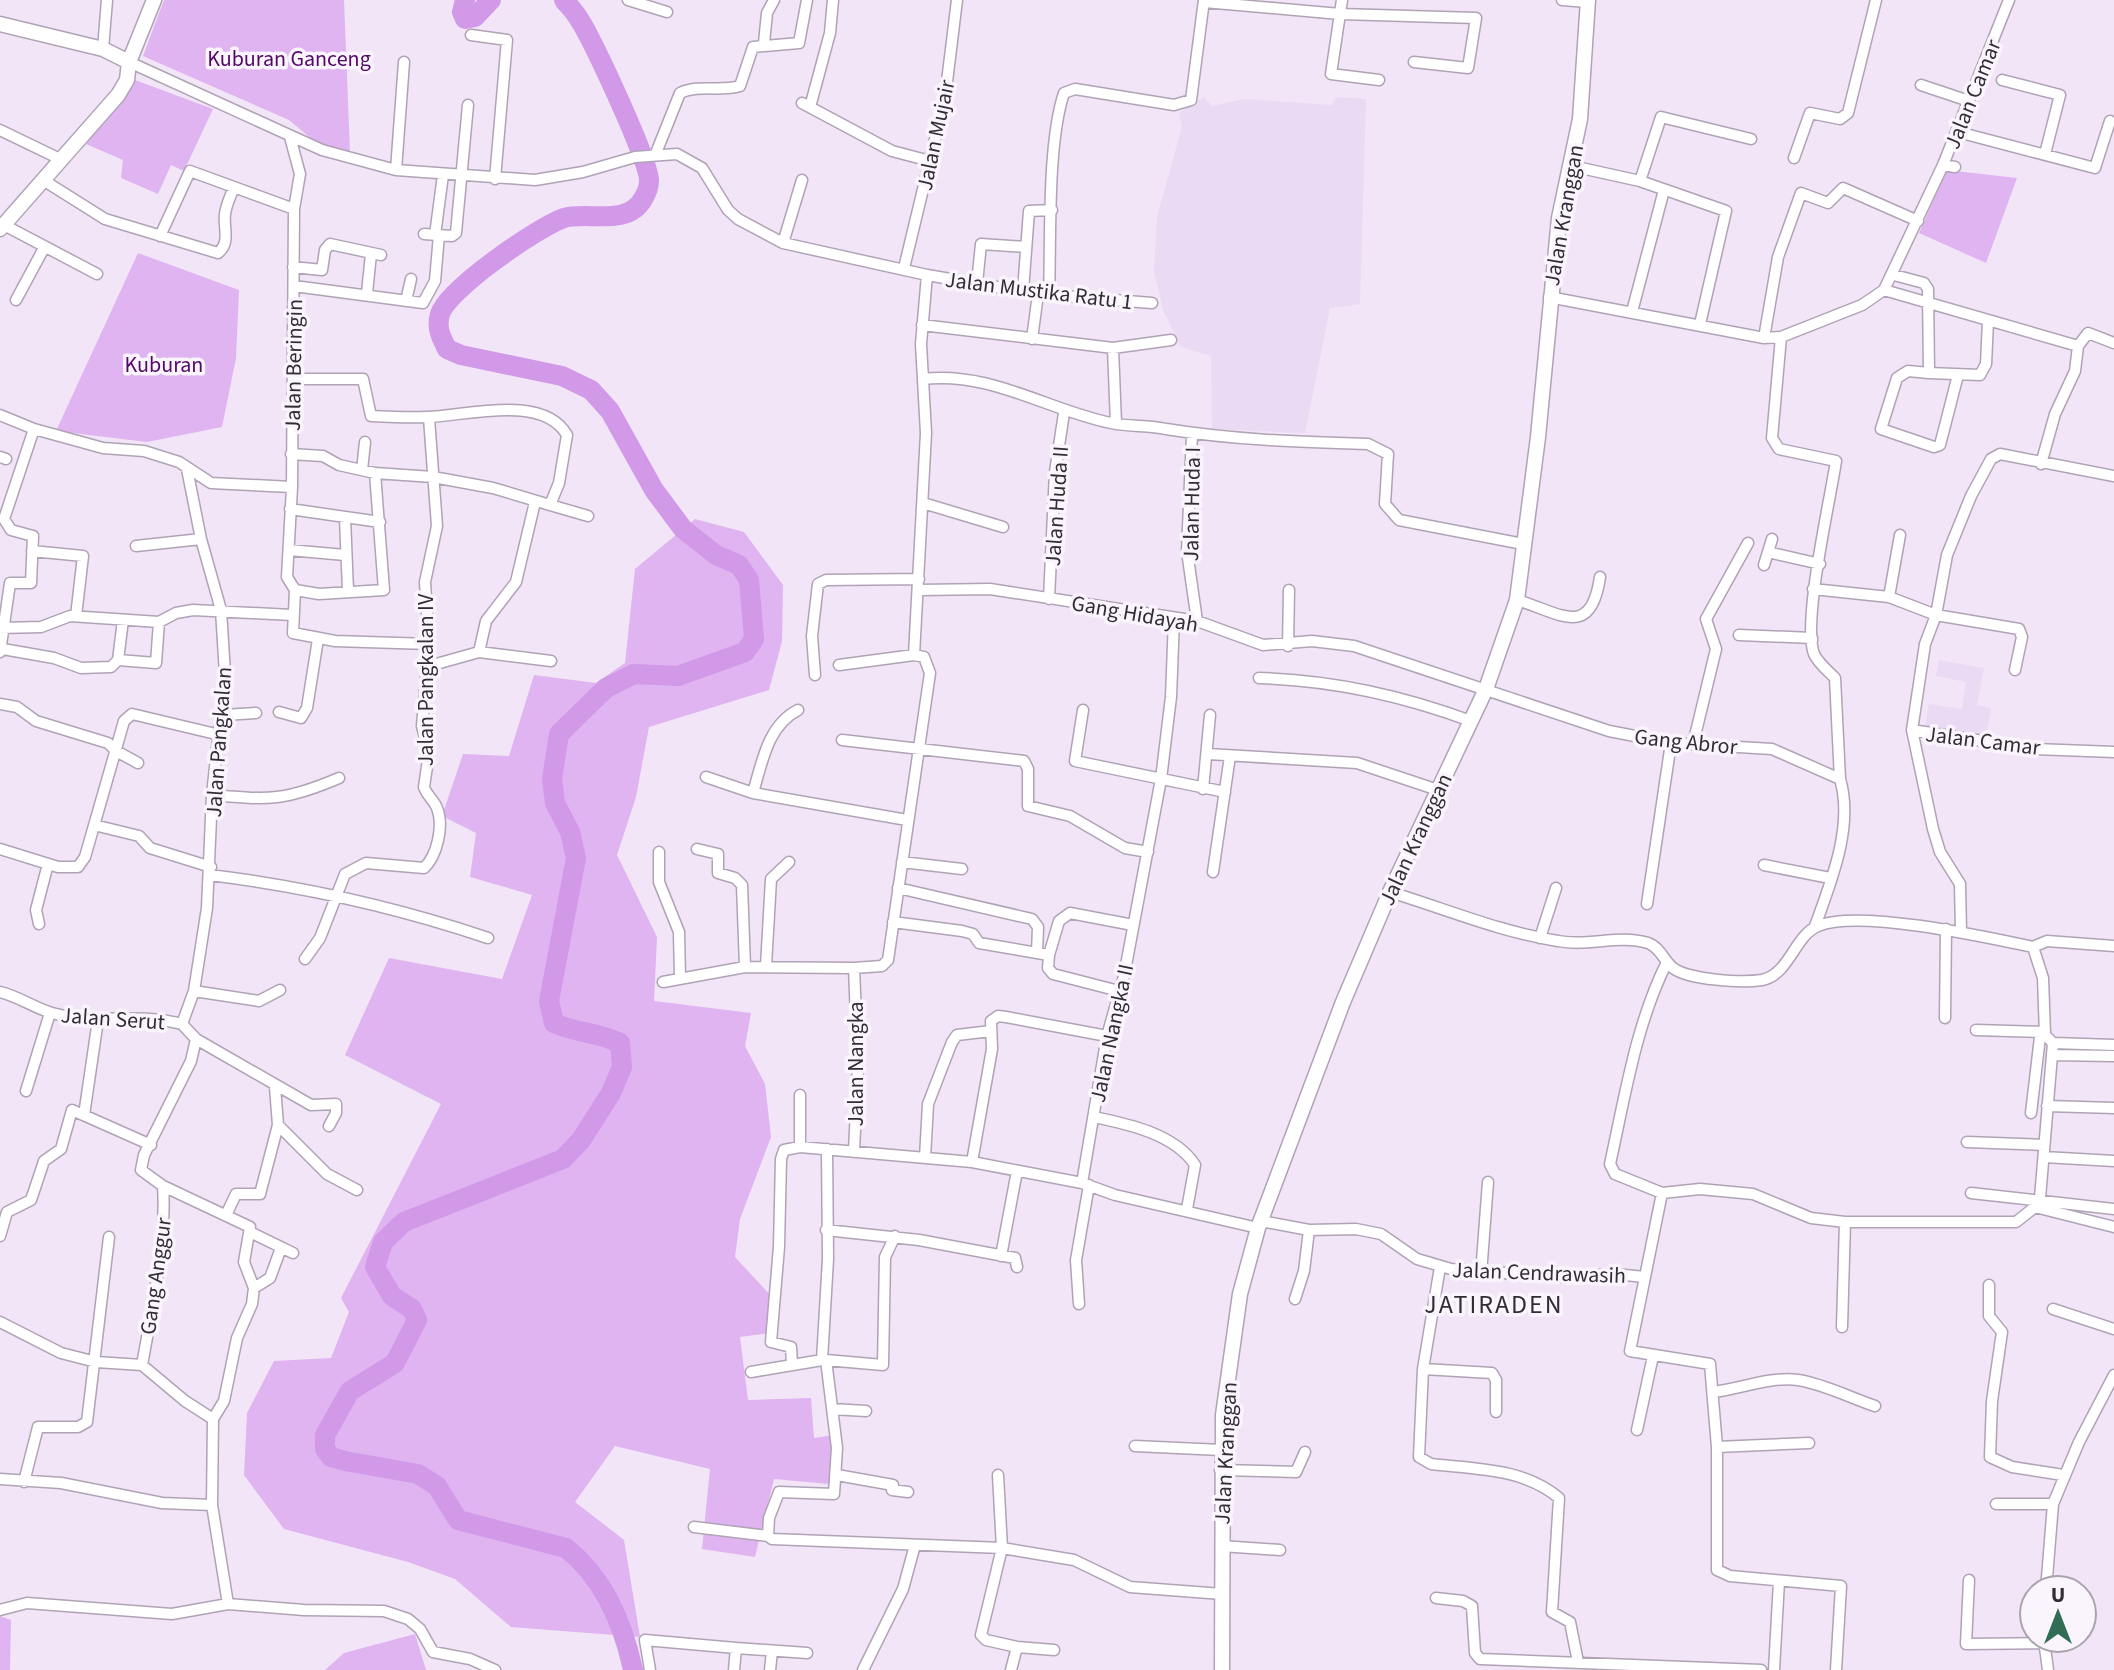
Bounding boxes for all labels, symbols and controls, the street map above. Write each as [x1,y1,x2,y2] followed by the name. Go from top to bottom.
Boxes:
[1936,35,2010,154] street label: Jalan Camar
[207,43,371,75] park label: Kuburan Ganceng
[909,77,963,193] street label: Jalan Mujair
[1536,142,1592,288] street label: Jalan Kranggan
[943,264,1134,318] street label: Jalan Mustika Ratu 1
[277,299,311,431] street label: Jalan Beringin
[125,349,203,381] park label: Kuburan
[1037,445,1077,567] street label: Jalan Huda II
[1175,446,1209,562] street label: Jalan Huda I
[1069,587,1201,641] street label: Gang Hidayah
[410,593,442,766] street label: Jalan Pangkalan IV
[198,666,240,818] street label: Jalan Pangkalan
[1924,718,2042,764] street label: Jalan Camar
[1633,721,1739,763] street label: Gang Abror
[1371,768,1461,911] street label: Jalan Kranggan
[1082,961,1142,1105] street label: Jalan Nangka II
[60,999,167,1039] street label: Jalan Serut
[840,1002,872,1126] street label: Jalan Nangka
[132,1215,180,1337] street label: Gang Anggur
[1451,1254,1626,1292] street label: Jalan Cendrawasih
[1424,1286,1564,1323] district label: JATIRADEN
[1206,1381,1246,1525] street label: Jalan Kranggan
[2018,1574,2098,1654] north arrow
[2051,1579,2065,1611] text: U

